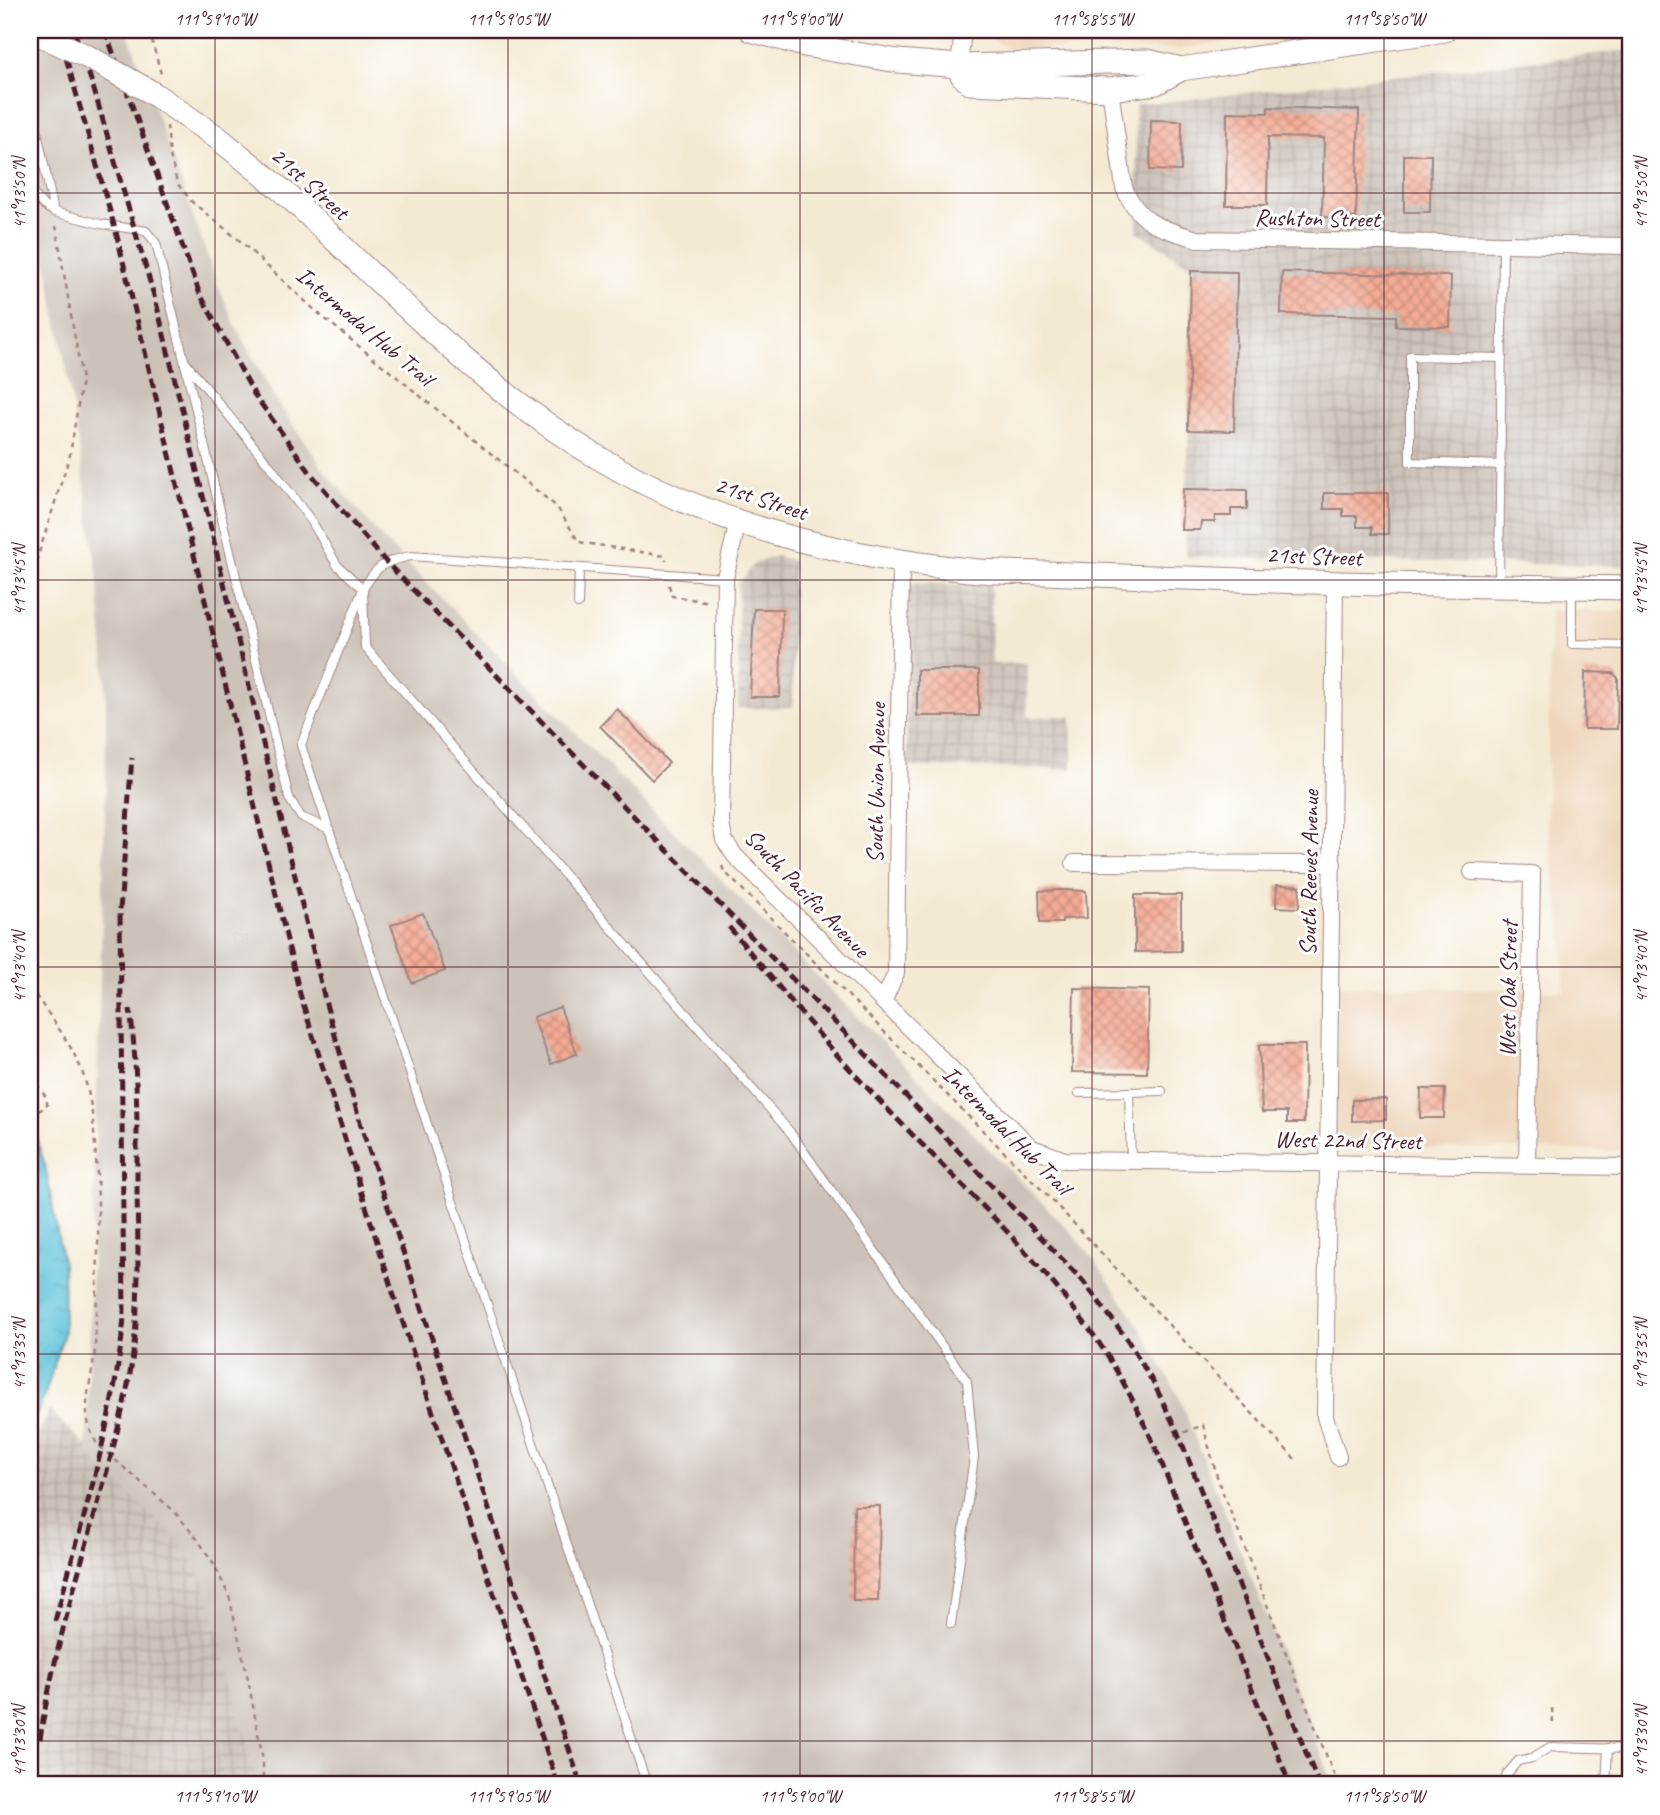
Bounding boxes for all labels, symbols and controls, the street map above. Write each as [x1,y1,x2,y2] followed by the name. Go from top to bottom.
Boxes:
[174,8,259,30] text: 111°59'10"W
[467,8,552,30] text: 111°59'05"W
[759,8,844,30] text: 111°59'00"W
[1051,8,1136,30] text: 111°58'55"W
[1343,8,1428,30] text: 111°58'50"W
[265,140,357,227] street label: 21st Street
[8,154,30,228] text: 41°13'50"N
[1630,154,1652,228] text: 41°13'50"N
[1254,202,1382,234] street label: Rushton Street
[290,260,443,395] street label: Intermodal Hub Trail
[711,469,813,528] street label: 21st Street
[1266,539,1364,573] street label: 21st Street
[8,541,30,615] text: 41°13'45"N
[1630,541,1652,615] text: 41°13'45"N
[860,700,892,864] street label: South Union Avenue
[1293,788,1325,956] street label: South Reeves Avenue
[738,822,877,965] street label: South Pacific Avenue
[1492,918,1524,1057] street label: West Oak Street
[8,928,30,1002] text: 41°13'40"N
[1630,928,1652,1002] text: 41°13'40"N
[936,1059,1081,1204] street label: Intermodal Hub Trail
[1274,1124,1424,1156] street label: West 22nd Street
[8,1315,30,1389] text: 41°13'35"N
[1630,1315,1652,1389] text: 41°13'35"N
[8,1702,30,1776] text: 41°13'30"N
[1630,1702,1652,1776] text: 41°13'30"N
[174,1785,259,1807] text: 111°59'10"W
[467,1785,552,1807] text: 111°59'05"W
[759,1785,844,1807] text: 111°59'00"W
[1051,1785,1136,1807] text: 111°58'55"W
[1343,1785,1428,1807] text: 111°58'50"W

